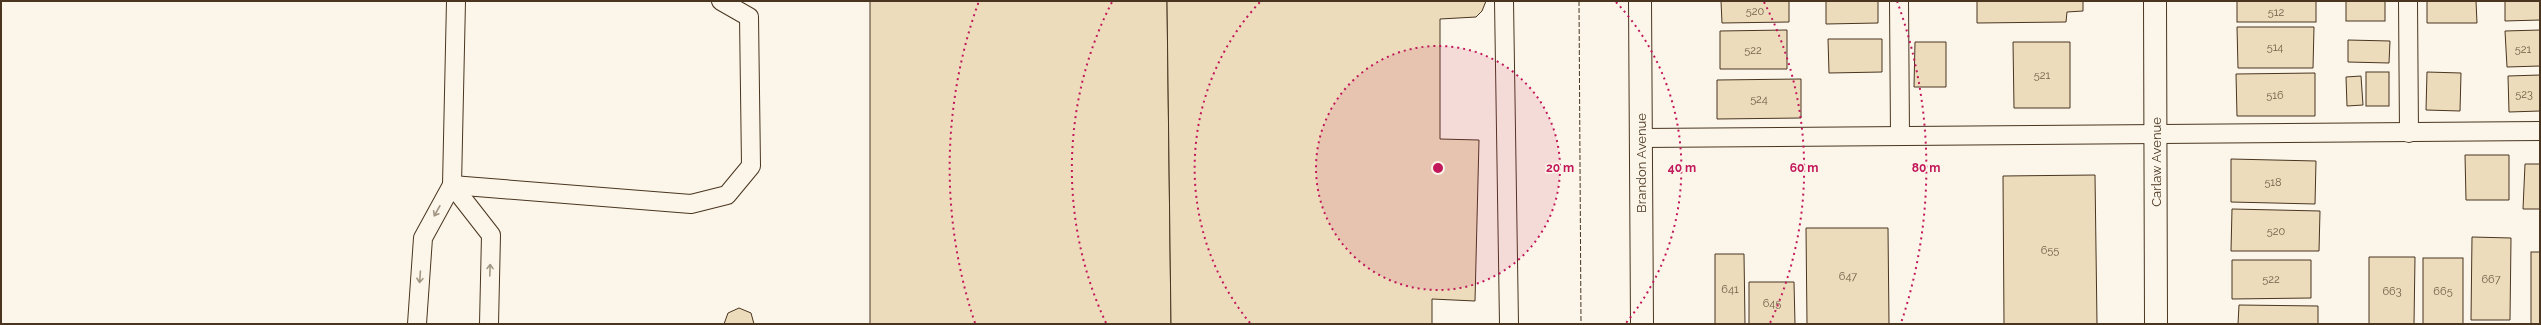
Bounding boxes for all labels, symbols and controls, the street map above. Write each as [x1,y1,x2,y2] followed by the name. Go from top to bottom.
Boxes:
[1746,5,1764,18] house number: 520
[2268,6,2284,19] house number: 512
[2267,41,2283,54] house number: 514
[2515,43,2532,56] house number: 521
[1744,44,1762,57] house number: 522
[2034,69,2051,82] house number: 521
[2515,88,2533,101] house number: 523
[2266,89,2284,102] house number: 516
[1750,93,1768,106] house number: 524
[1634,113,1649,213] street label: Brandon Avenue
[2149,117,2164,207] street label: Carlaw Avenue
[1431,161,1445,175] centre of rings
[1546,161,1574,175] text: 20 m
[1668,161,1696,175] text: 40 m
[1790,161,1818,175] text: 60 m
[1912,161,1940,175] text: 80 m
[2264,176,2282,189] house number: 518
[433,205,441,217] one-way arrow
[2267,225,2285,238] house number: 520
[2041,244,2059,257] house number: 655
[486,264,494,277] one-way arrow
[416,270,424,283] one-way arrow
[1839,270,1857,283] house number: 647
[2262,273,2280,286] house number: 522
[2481,273,2501,286] house number: 667
[1721,283,1739,296] house number: 641
[2382,285,2402,298] house number: 663
[2433,285,2453,298] house number: 665
[1763,297,1781,310] house number: 645

